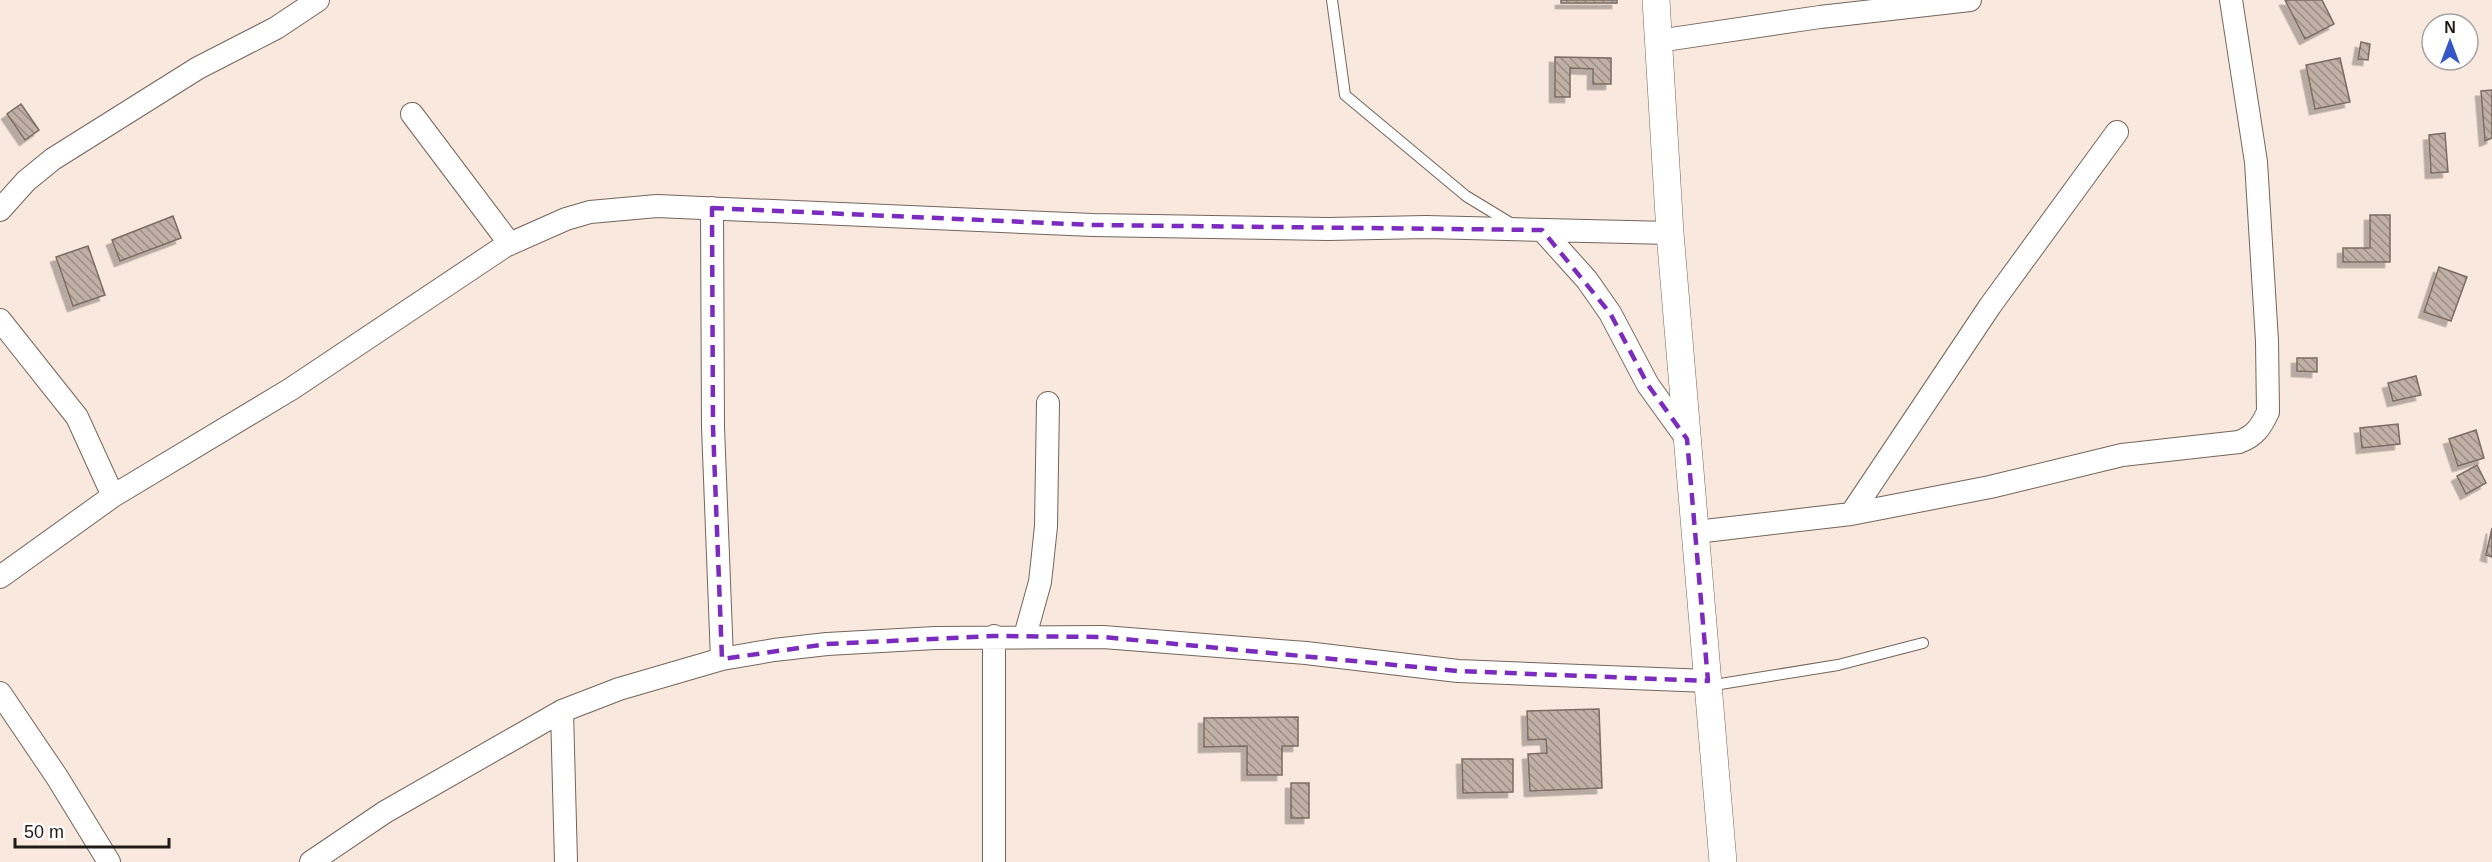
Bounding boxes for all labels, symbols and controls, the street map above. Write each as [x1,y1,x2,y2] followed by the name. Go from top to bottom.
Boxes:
[2420,12,2480,72] north arrow
[2444,19,2456,36] text: N
[15,811,170,849] scale bar
[24,822,64,842] text: 50 m

